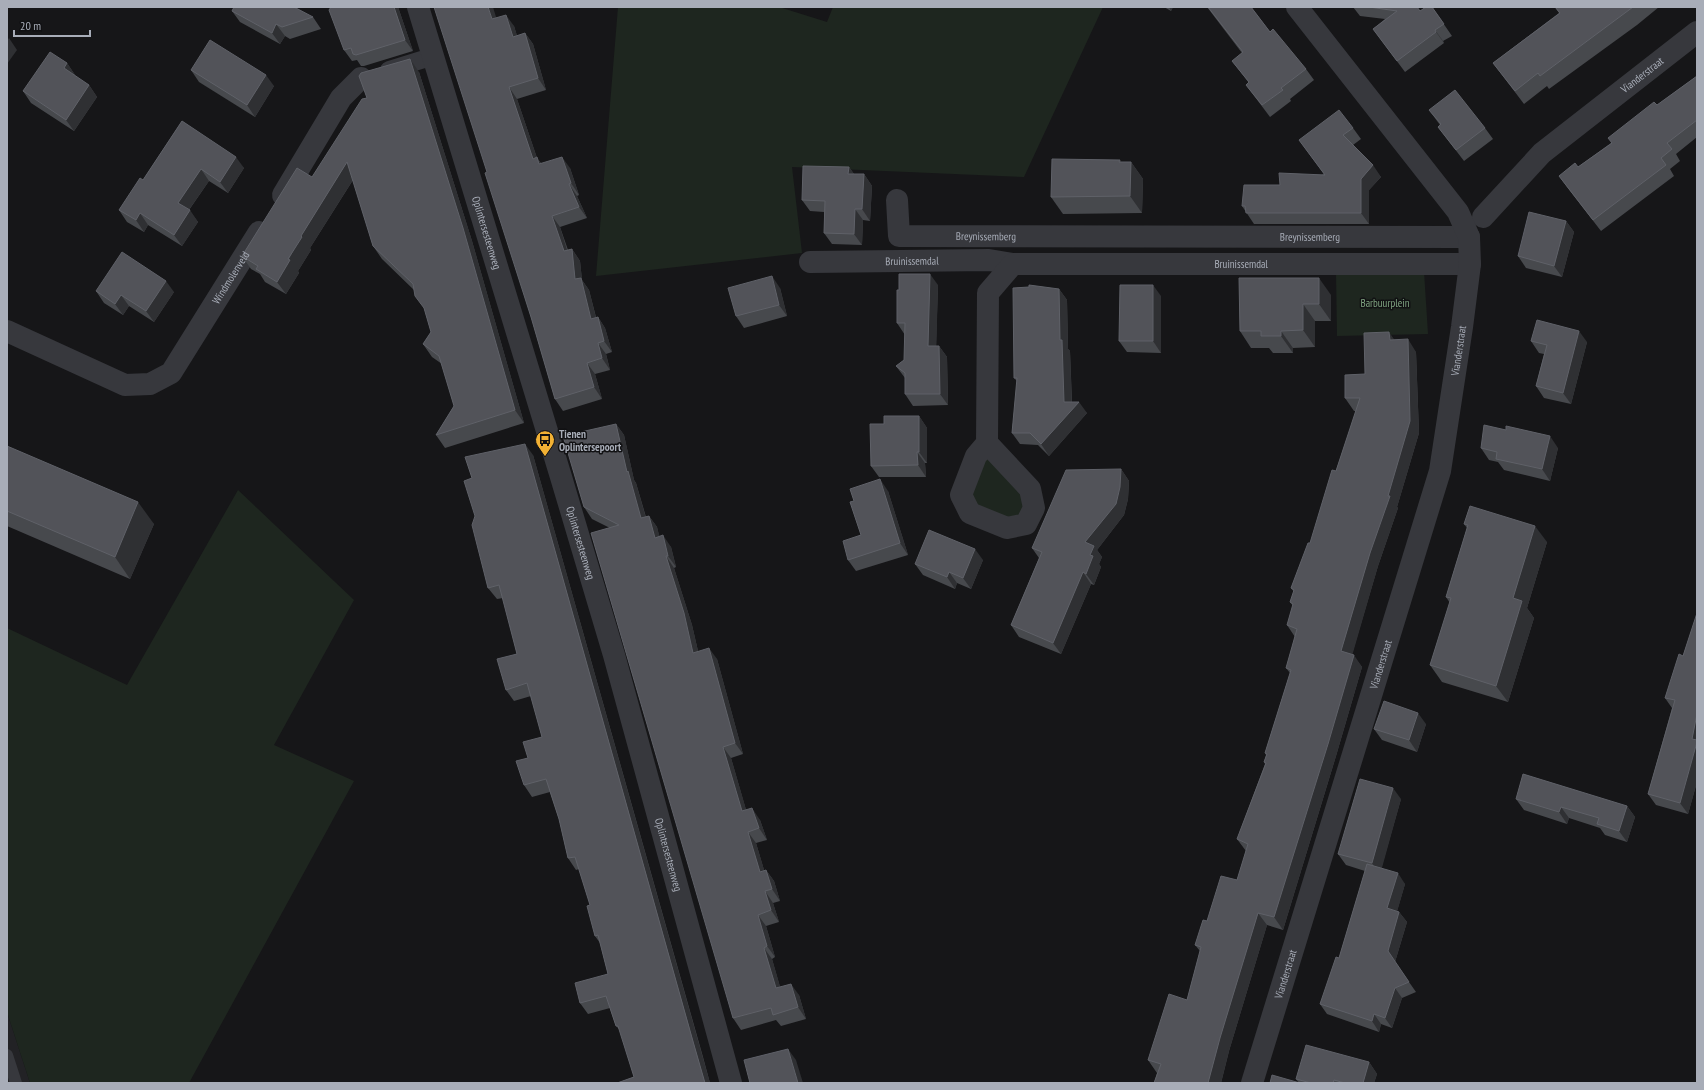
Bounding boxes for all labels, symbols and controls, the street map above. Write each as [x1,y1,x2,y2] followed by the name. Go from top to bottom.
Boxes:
[14,12,90,38] scale bar
[20,18,41,33] text: 20 m
[1617,54,1666,97] street label: Vianderstraat
[469,195,504,271] street label: Oplintersesteenweg
[956,229,1016,243] street label: Breynissemberg
[1280,230,1340,244] street label: Breynissemberg
[209,248,252,306] street label: Windmolenveld
[885,254,939,268] street label: Bruinissemdal
[1214,257,1268,271] street label: Bruinissemdal
[1360,296,1410,310] park label: Barbuurplein
[1447,325,1469,378] street label: Vianderstraat
[559,427,622,454] place label: Tienen Oplintersepoort
[534,429,556,457] bus stop icon: Tienen Oplintersepoort
[563,505,598,581] street label: Oplintersesteenweg
[1366,638,1395,692] street label: Vianderstraat
[652,816,685,893] street label: Oplintersesteenweg
[1271,948,1300,1001] street label: Vianderstraat

